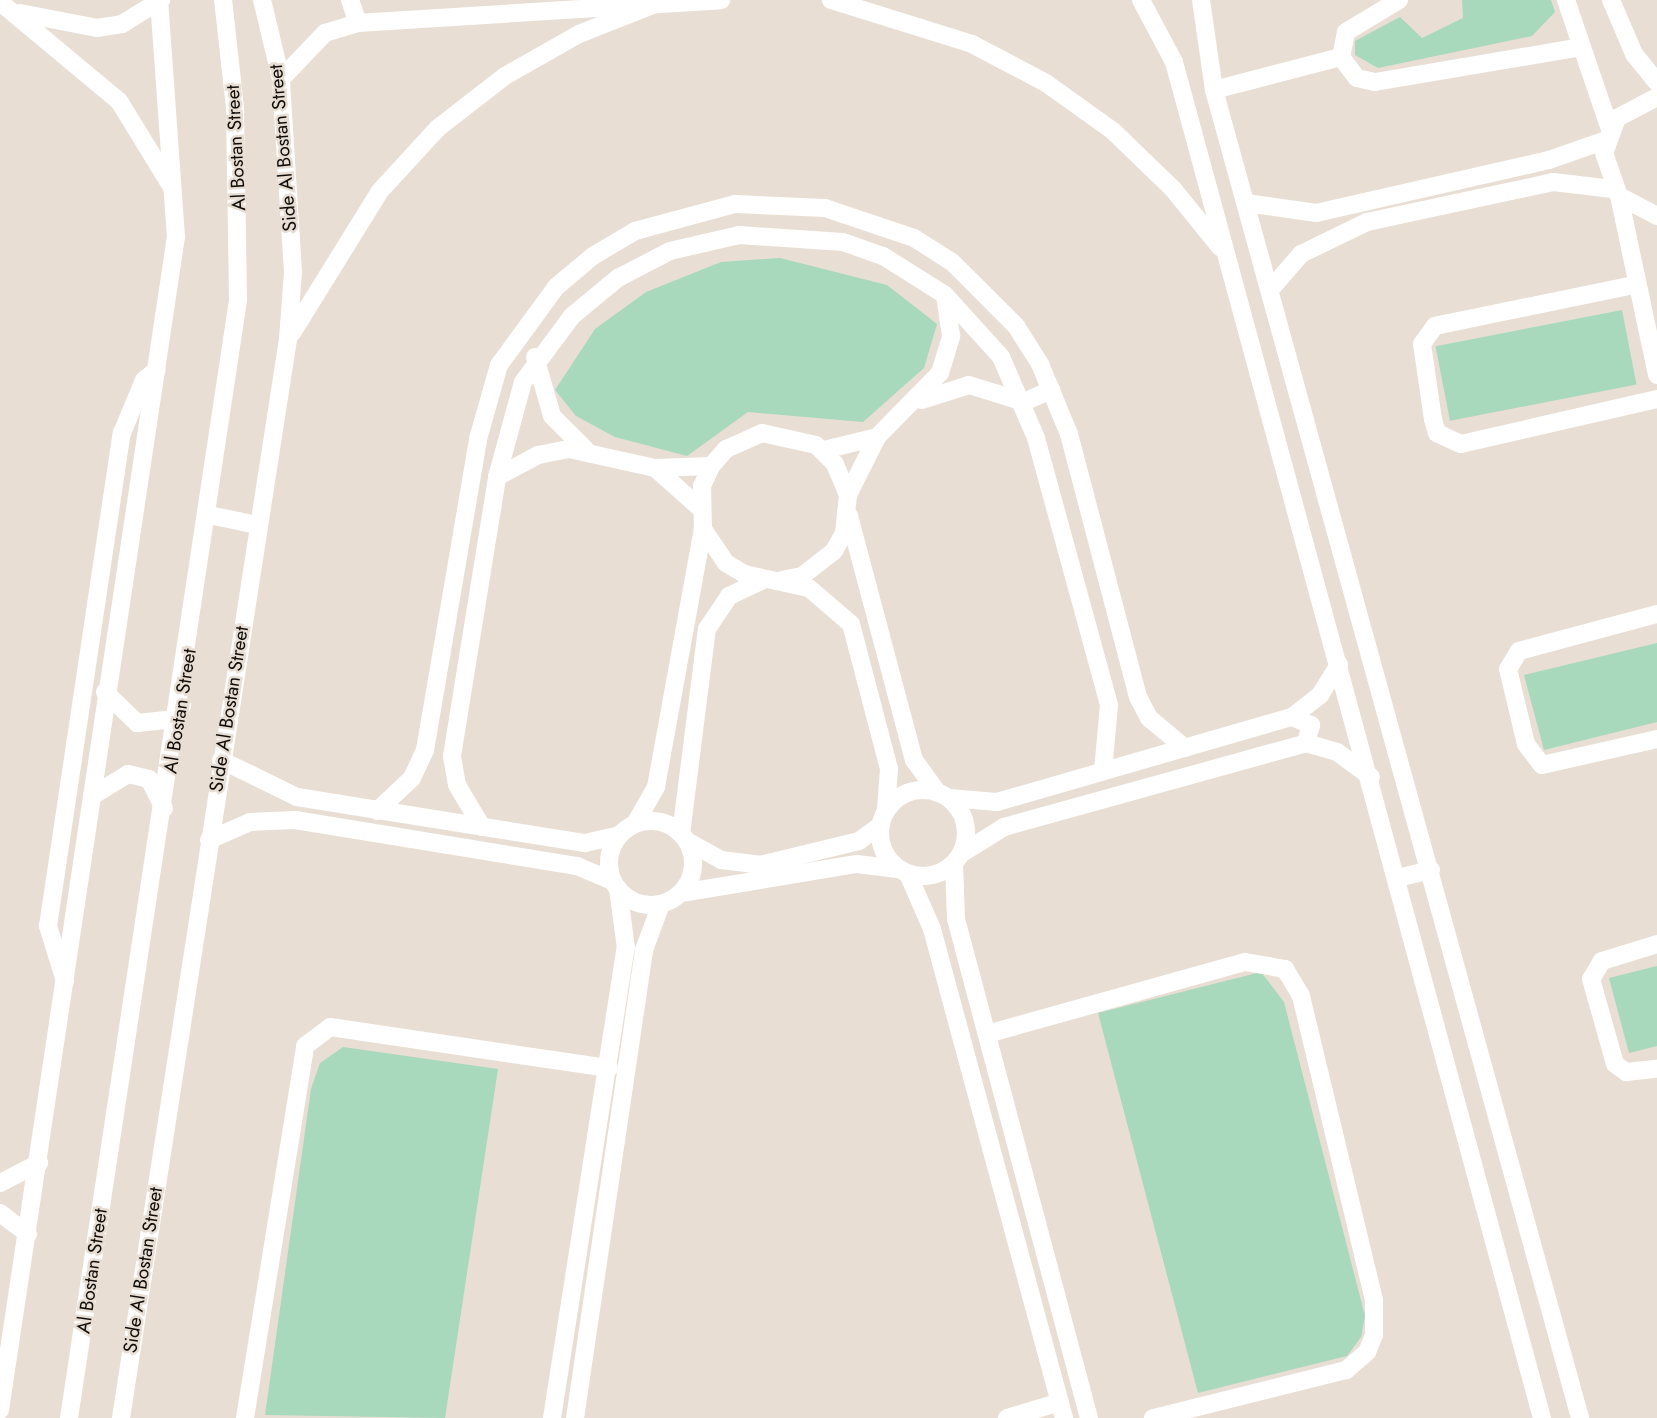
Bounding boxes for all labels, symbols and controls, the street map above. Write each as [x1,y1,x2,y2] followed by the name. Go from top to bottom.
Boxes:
[264,64,302,232] street label: Side Al Bostan Street
[221,85,251,211] street label: Al Bostan Street
[205,624,253,794] street label: Side Al Bostan Street
[159,647,201,775] street label: Al Bostan Street
[119,1185,167,1355] street label: Side Al Bostan Street
[72,1207,112,1335] street label: Al Bostan Street

